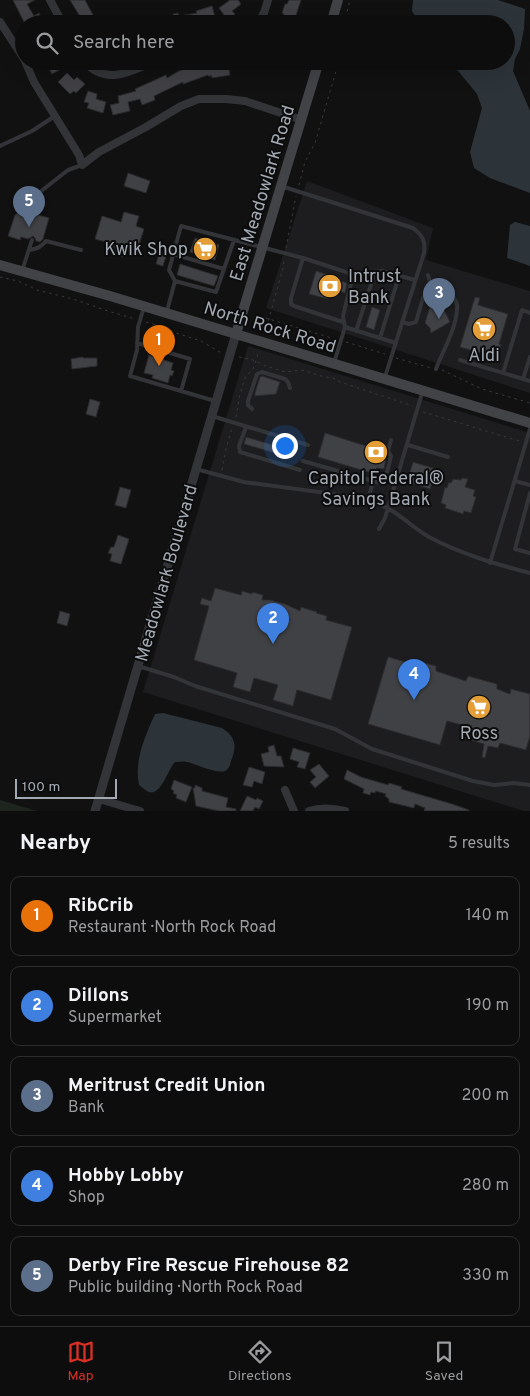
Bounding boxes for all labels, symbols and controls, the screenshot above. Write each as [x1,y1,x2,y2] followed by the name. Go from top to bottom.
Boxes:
[15,15,515,70] search box
[33,29,61,57] icon: search
[73,31,175,55] text: Search here
[226,103,301,284] street label: East Meadowlark Road
[13,186,45,227] pin: 5
[192,236,218,262] supermarket icon: Kwik Shop
[104,239,188,262] place label: Kwik Shop
[348,266,401,310] place label: Intrust Bank
[317,273,343,299] bank icon: Intrust Bank
[423,278,455,319] pin: 3
[201,297,338,359] street label: North Rock Road
[471,316,497,342] supermarket icon: Aldi
[143,325,175,366] pin: 1
[468,345,500,368] place label: Aldi
[272,433,298,459] your location
[363,439,389,465] bank icon: Capitol Federal® Savings Bank
[308,468,444,512] place label: Capitol Federal® Savings Bank
[131,482,204,665] street label: Meadowlark Boulevard
[257,603,289,644] pin: 2
[398,659,430,700] pin: 4
[466,694,492,720] supermarket icon: Ross
[460,723,498,746] place label: Ross
[15,776,118,799] scale bar
[22,779,60,796] text: 100 m
[20,830,91,857] text: Nearby
[448,834,510,854] text: 5 results
[68,894,133,918] text: RibCrib
[34,906,40,926] text: 1
[466,906,509,926] text: 140 m
[68,918,276,938] text: Restaurant · North Rock Road
[68,984,129,1008] text: Dillons
[32,996,42,1016] text: 2
[466,996,509,1016] text: 190 m
[68,1008,162,1028] text: Supermarket
[68,1074,265,1098] text: Meritrust Credit Union
[32,1086,42,1106] text: 3
[461,1086,509,1106] text: 200 m
[68,1098,105,1118] text: Bank
[68,1164,184,1188] text: Hobby Lobby
[32,1176,42,1196] text: 4
[462,1176,509,1196] text: 280 m
[68,1188,105,1208] text: Shop
[68,1254,349,1278] text: Derby Fire Rescue Firehouse 82
[32,1266,42,1286] text: 5
[462,1266,509,1286] text: 330 m
[68,1278,303,1298] text: Public building · North Rock Road
[67,1338,95,1385] tab: Map
[228,1338,292,1385] tab: Directions
[425,1338,463,1385] tab: Saved

